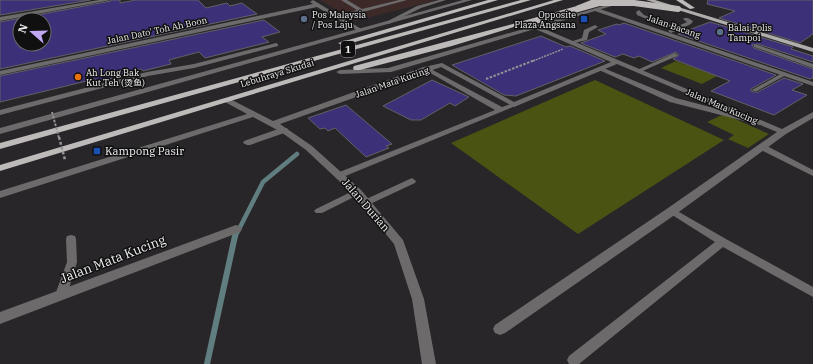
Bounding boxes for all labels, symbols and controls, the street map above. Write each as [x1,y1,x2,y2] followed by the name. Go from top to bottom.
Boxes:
[312,9,366,30] place label: Pos Malaysia / Pos Laju
[514,9,576,30] place label: Opposite Plaza Angsana
[12,12,52,52] north arrow
[646,12,702,40] street label: Jalan Bacang
[106,14,208,46] street label: Jalan Dato' Toh Ah Boon
[299,14,309,24] marker: Pos Malaysia / Pos Laju
[579,14,589,24] marker: Opposite Plaza Angsana
[15,22,31,35] text: N
[728,22,772,43] place label: Balai Polis Tampoi
[715,27,725,37] marker: Balai Polis Tampoi
[341,41,355,57] road number: 1
[239,57,315,89] street label: Lebuhraya Skudai
[354,64,430,100] street label: Jalan Mata Kucing
[86,67,145,88] place label: Ah Long Bak Kut Teh (烫鱼)
[73,72,83,82] marker: Ah Long Bak Kut Teh (烫鱼)
[684,86,760,126] street label: Jalan Mata Kucing
[105,144,184,158] place label: Kampong Pasir
[92,146,102,156] marker: Kampong Pasir
[339,176,393,234] street label: Jalan Durian
[58,231,168,287] street label: Jalan Mata Kucing

